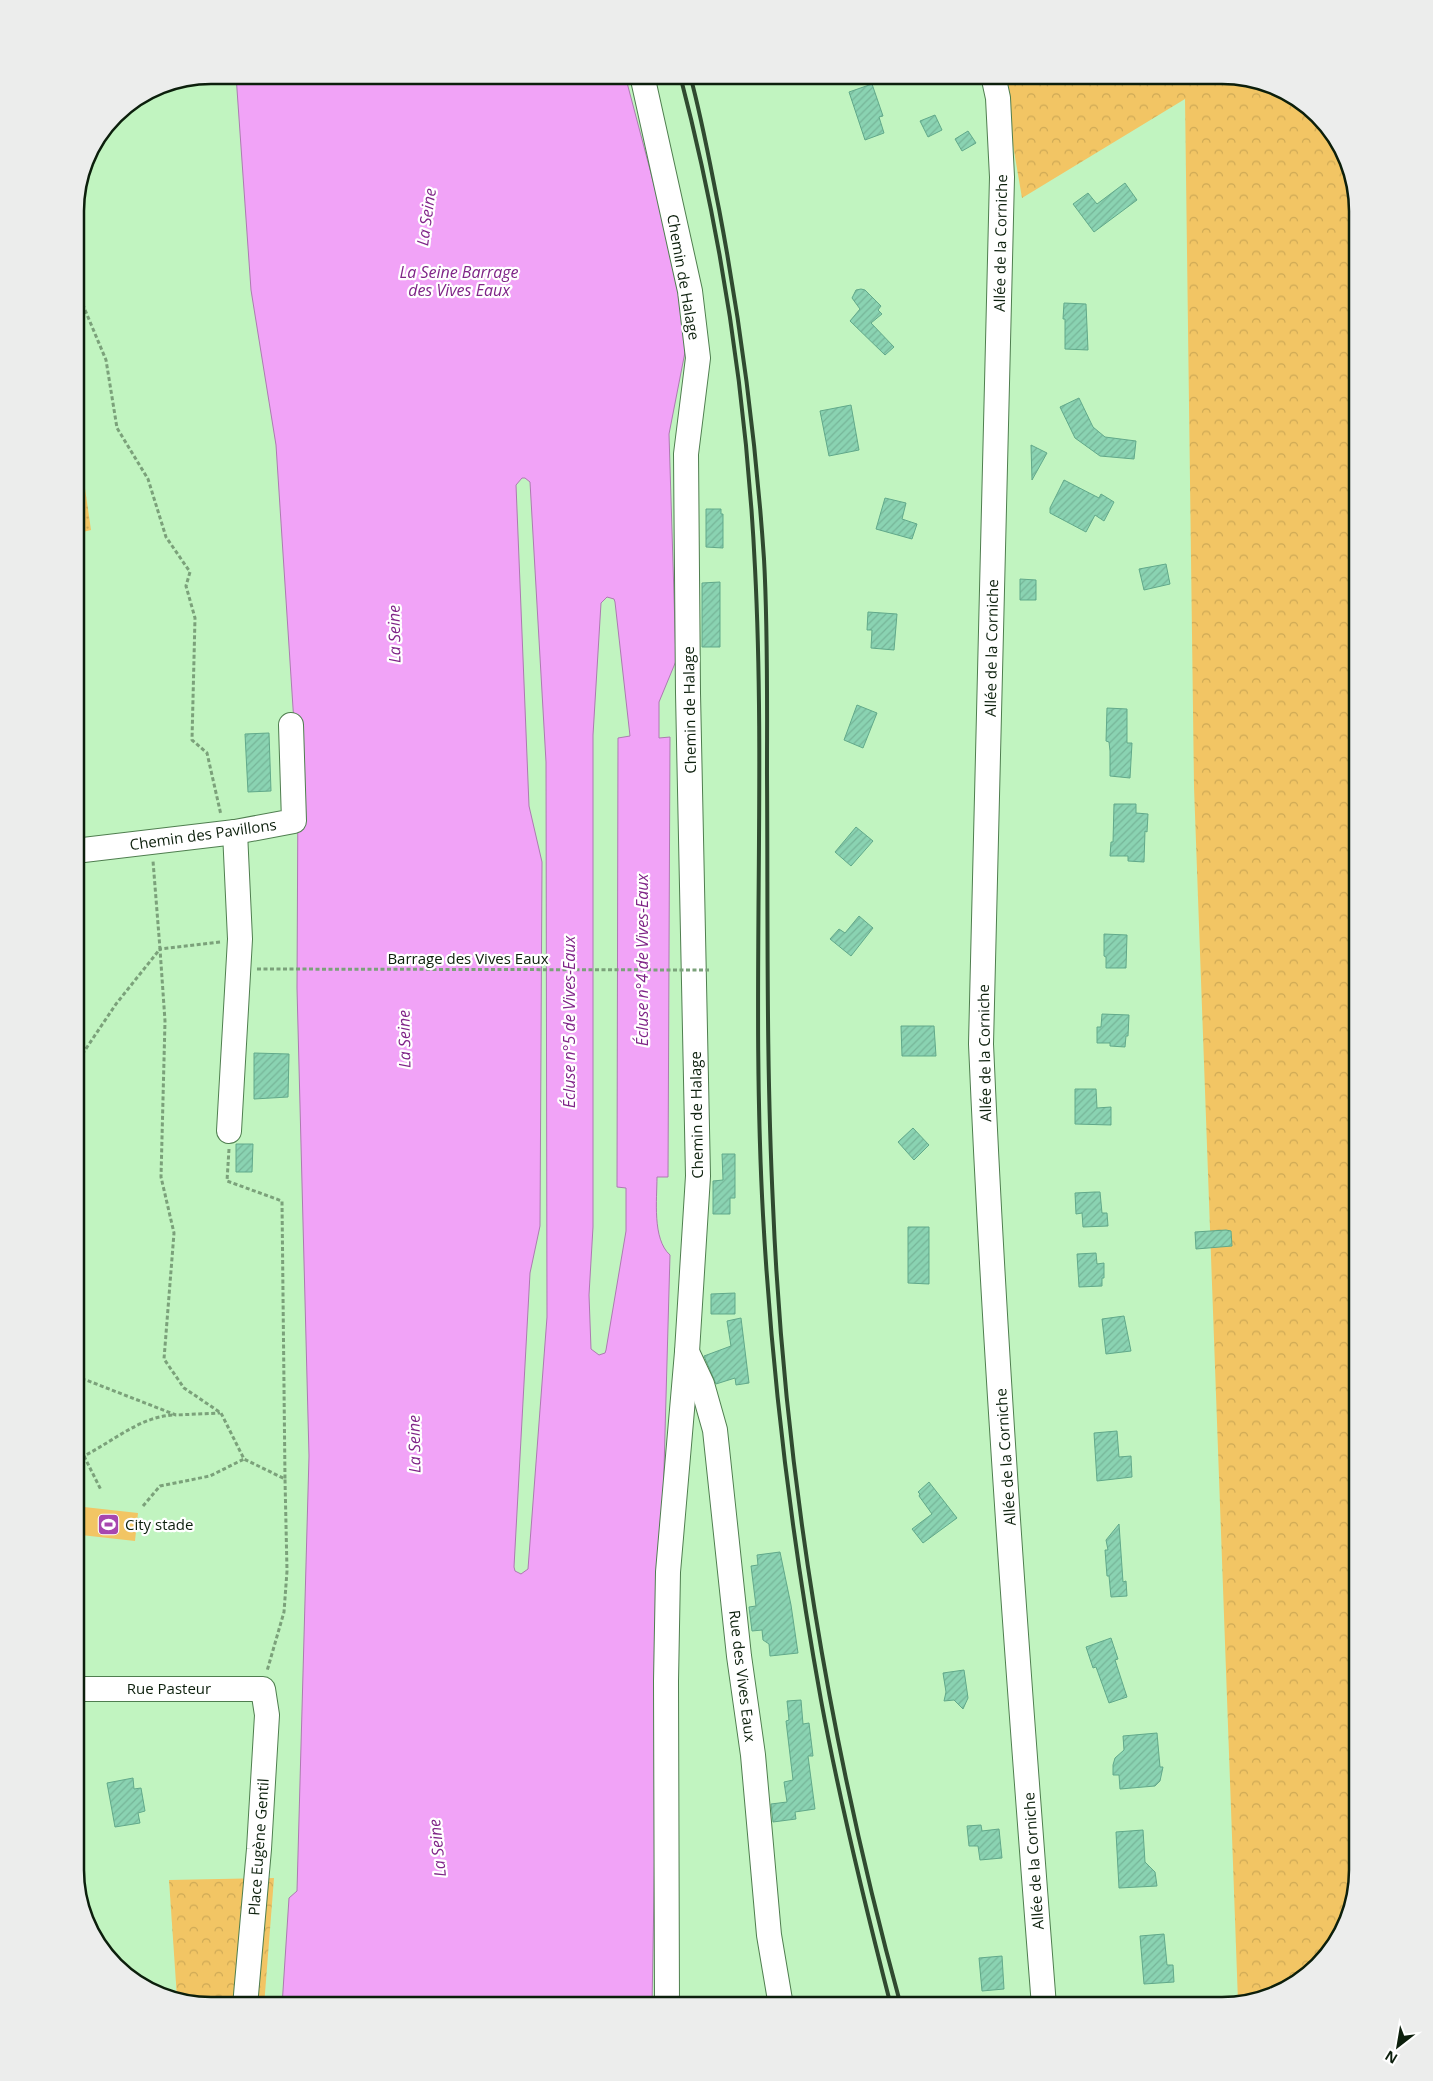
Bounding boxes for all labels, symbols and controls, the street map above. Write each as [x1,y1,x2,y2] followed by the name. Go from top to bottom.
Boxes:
[989,174,1011,312] street label: Allée de la Corniche
[411,187,441,247] water label: La Seine
[663,213,705,341] street label: Chemin de Halage
[400,261,518,301] water label: La Seine Barrage des Vives Eaux
[980,579,1002,717] street label: Allée de la Corniche
[382,605,406,663] water label: La Seine
[678,646,700,774] street label: Chemin de Halage
[128,814,278,854] street label: Chemin des Pavillons
[631,872,653,1046] water label: Écluse n°4 de Vives-Eaux
[558,934,580,1108] water label: Écluse n°5 de Vives-Eaux
[387,948,549,968] street label: Barrage des Vives Eaux
[973,984,995,1122] street label: Allée de la Corniche
[392,1010,416,1068] water label: La Seine
[685,1051,707,1179] street label: Chemin de Halage
[990,1388,1020,1526] street label: Allée de la Corniche
[402,1415,426,1473] water label: La Seine
[97,1512,121,1536] sports icon: City stade
[125,1514,193,1534] place label: City stade
[725,1609,761,1743] street label: Rue des Vives Eaux
[127,1678,211,1698] street label: Rue Pasteur
[243,1778,273,1916] street label: Place Eugène Gentil
[1018,1792,1048,1930] street label: Allée de la Corniche
[423,1818,451,1878] water label: La Seine
[1373,2021,1423,2071] north arrow
[1381,2046,1401,2069] text: N

